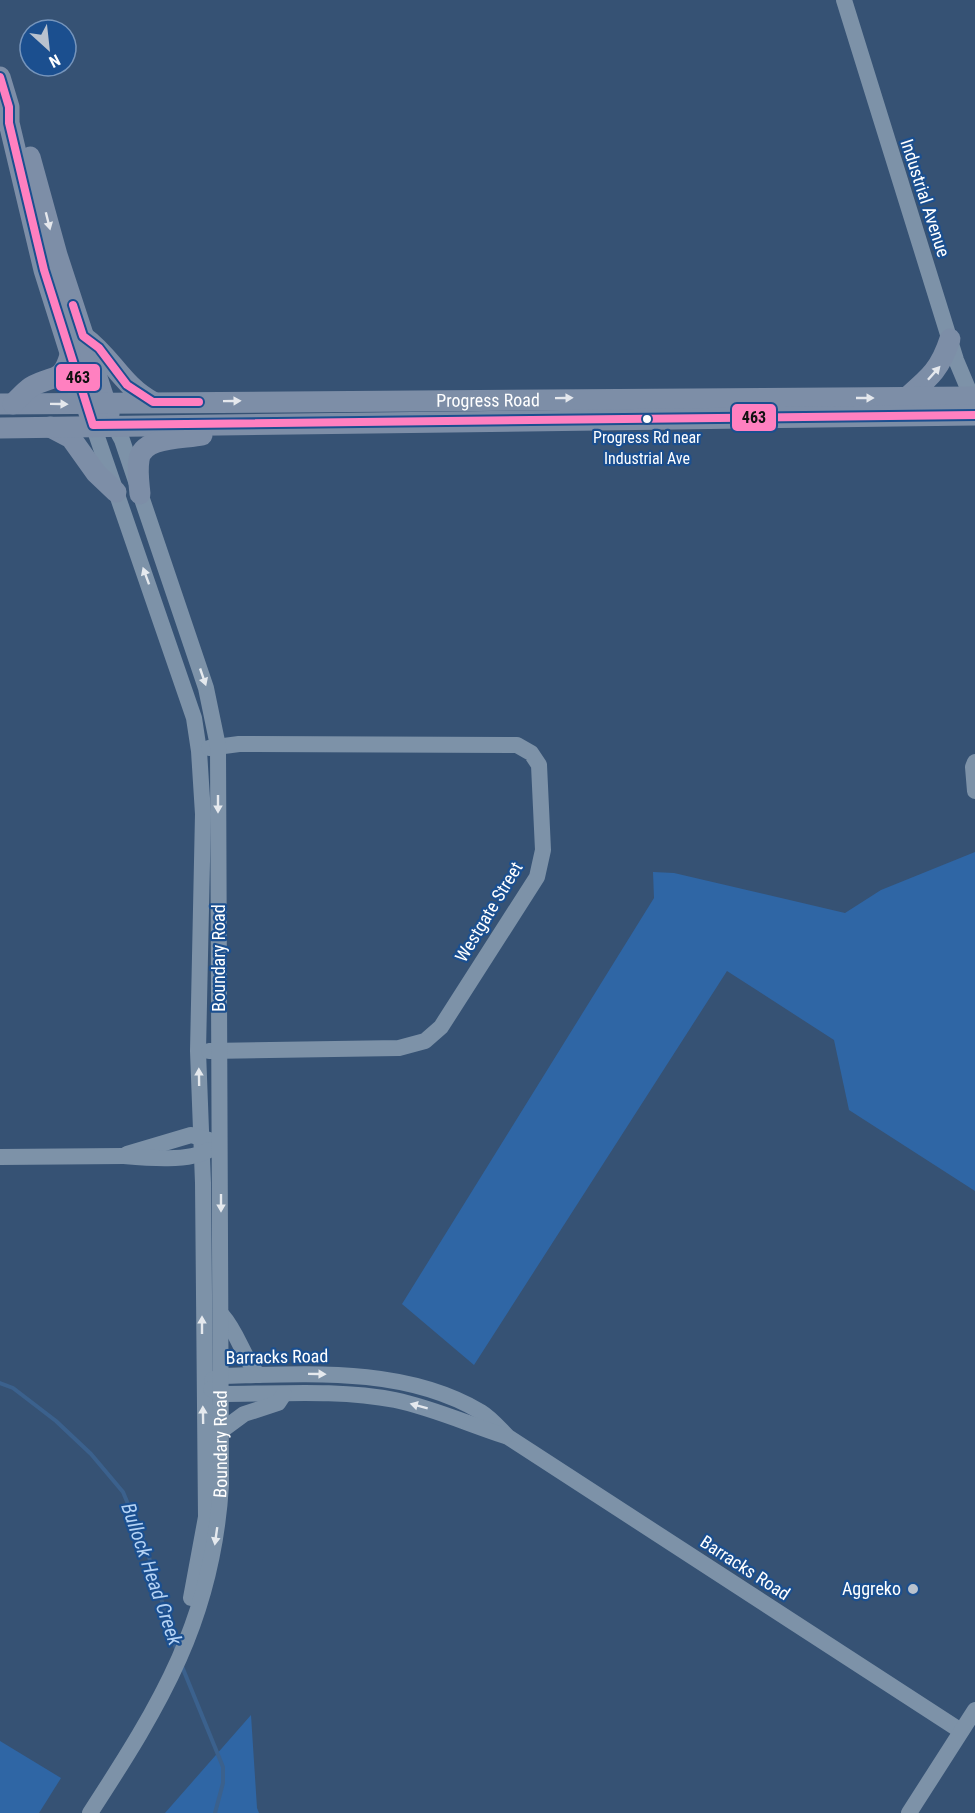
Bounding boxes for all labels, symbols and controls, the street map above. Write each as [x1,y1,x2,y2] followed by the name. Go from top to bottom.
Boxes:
[18,18,78,78] north arrow
[46,50,63,72] text: N
[897,136,954,259] street label: Industrial Avenue
[44,212,54,230] one-way arrow
[55,363,101,392] line badge: 463
[927,365,940,381] one-way arrow
[66,368,90,387] text: 463
[436,389,540,411] street label: Progress Road
[554,393,573,403] one-way arrow
[855,393,874,403] one-way arrow
[223,396,242,406] one-way arrow
[50,399,69,409] one-way arrow
[731,403,777,432] line badge: 463
[742,408,766,427] text: 463
[641,413,653,425] marker: Progress Rd near Industrial Ave
[593,428,701,468] place label: Progress Rd near Industrial Ave
[140,567,150,585] one-way arrow
[198,668,208,686] one-way arrow
[213,795,223,814] one-way arrow
[450,858,527,966] street label: Westgate Street
[208,904,229,1012] street label: Boundary Road
[194,1068,204,1087] one-way arrow
[216,1193,226,1212] one-way arrow
[197,1316,207,1335] one-way arrow
[226,1345,328,1368] street label: Barracks Road
[307,1369,326,1379] one-way arrow
[209,1390,231,1498] street label: Boundary Road
[410,1401,428,1411] one-way arrow
[199,1405,208,1424] one-way arrow
[116,1500,188,1650] water label: Bullock Head Creek
[212,1526,221,1545] one-way arrow
[697,1531,794,1604] street label: Barracks Road
[842,1578,901,1599] place label: Aggreko
[906,1582,920,1596] marker: Aggreko

